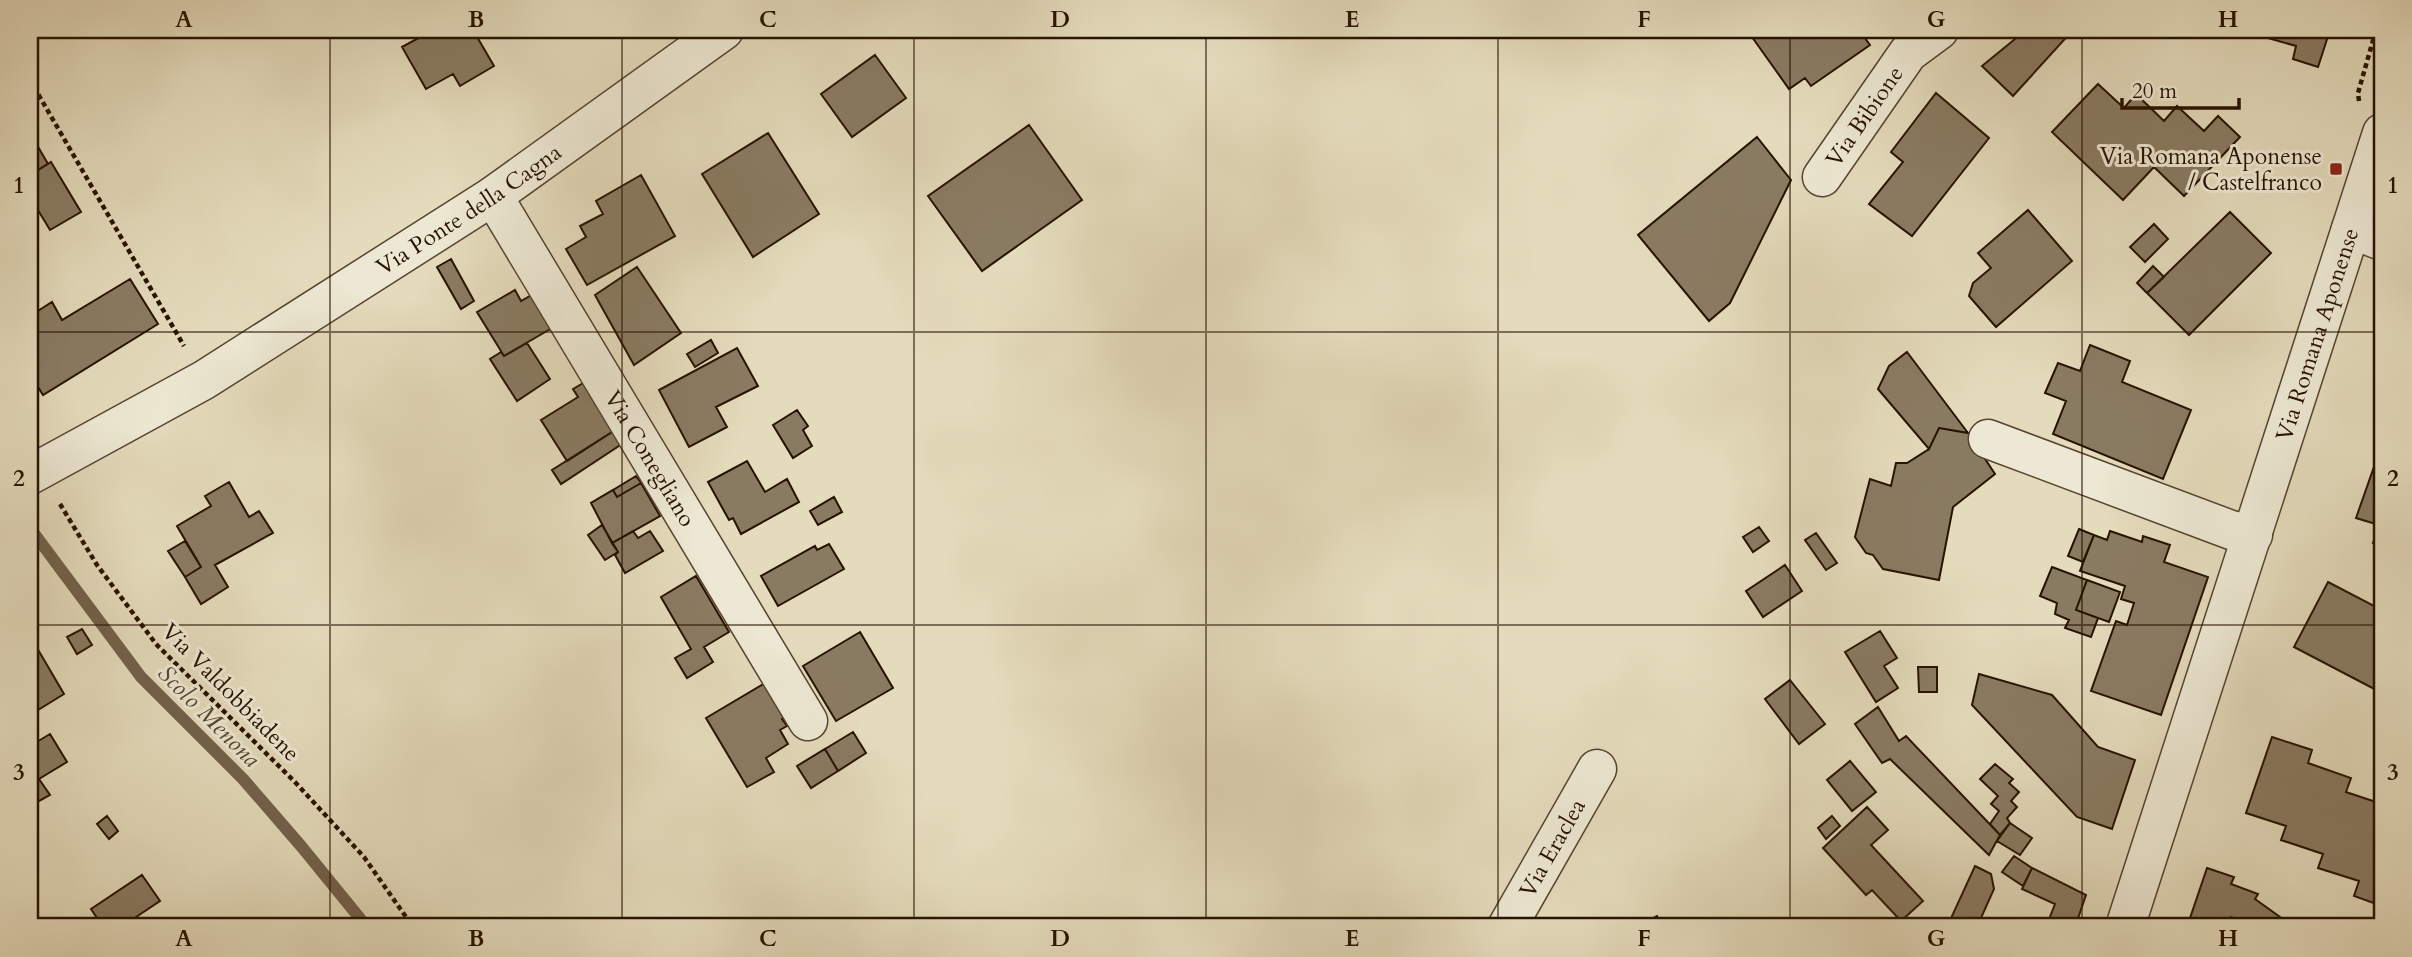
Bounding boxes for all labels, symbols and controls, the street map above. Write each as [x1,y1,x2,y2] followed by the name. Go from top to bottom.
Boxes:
[175,4,193,35] text: A
[468,4,484,35] text: B
[759,4,777,35] text: C
[1050,4,1070,35] text: D
[1345,4,1359,35] text: E
[1637,4,1651,35] text: F
[1927,4,1946,35] text: G
[2218,4,2238,35] text: H
[1819,60,1910,173] street label: Via Bibione
[2122,66,2239,110] scale bar
[2132,77,2177,106] text: 20 m
[370,137,568,283] street label: Via Ponte della Cagna
[2100,141,2322,198] place label: Via Romana Aponense / Castelfranco
[2328,161,2344,177] marker: Via Romana Aponense / Castelfranco
[13,170,25,201] text: 1
[2387,170,2399,201] text: 1
[2268,224,2366,445] street label: Via Romana Aponense
[597,385,703,533] street label: Via Conegliano
[13,463,25,494] text: 2
[2387,463,2399,494] text: 2
[155,616,307,768] street label: Via Valdobbiadene
[150,658,267,775] water label: Scolo Menona
[13,757,25,788] text: 3
[2387,757,2399,788] text: 3
[1512,793,1593,903] street label: Via Eraclea
[175,923,193,954] text: A
[468,923,484,954] text: B
[759,923,777,954] text: C
[1050,923,1070,954] text: D
[1345,923,1359,954] text: E
[1637,923,1651,954] text: F
[1927,923,1946,954] text: G
[2218,923,2238,954] text: H

